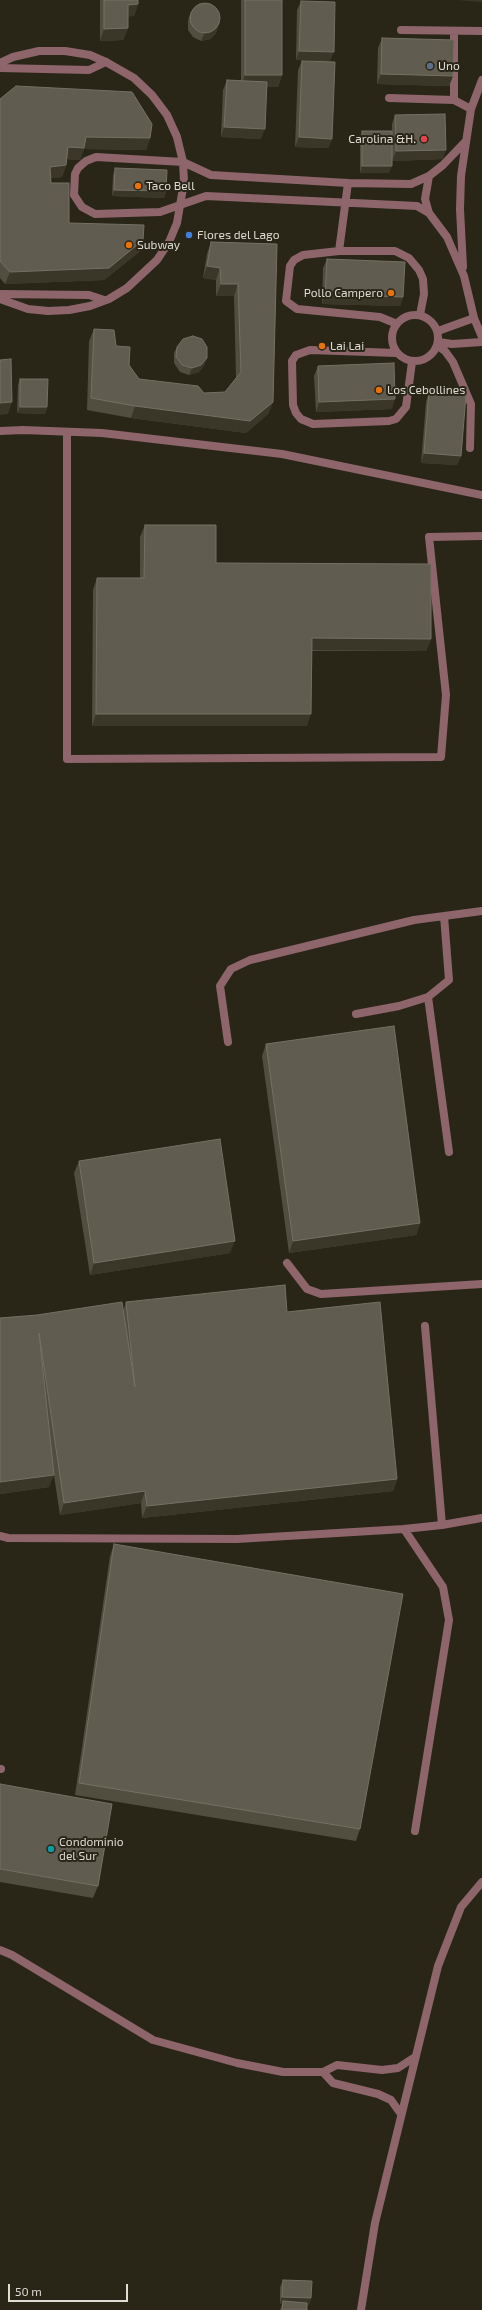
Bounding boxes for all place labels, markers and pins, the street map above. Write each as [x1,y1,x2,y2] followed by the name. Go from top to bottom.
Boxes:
[438,59,460,73] place label: Uno
[425,61,435,71] marker: Uno
[348,132,416,146] place label: Carolina &H.
[419,134,429,144] marker: Carolina &H.
[146,179,195,193] place label: Taco Bell
[133,181,143,191] marker: Taco Bell
[197,228,279,242] place label: Flores del Lago
[184,230,194,240] marker: Flores del Lago
[137,238,180,252] place label: Subway
[124,240,134,250] marker: Subway
[304,286,383,300] place label: Pollo Campero
[386,288,396,298] marker: Pollo Campero
[330,339,364,353] place label: Lai Lai
[317,341,327,351] marker: Lai Lai
[387,383,465,397] place label: Los Cebollines
[374,385,384,395] marker: Los Cebollines
[59,1835,124,1863] place label: Condominio del Sur
[46,1844,56,1854] marker: Condominio del Sur

